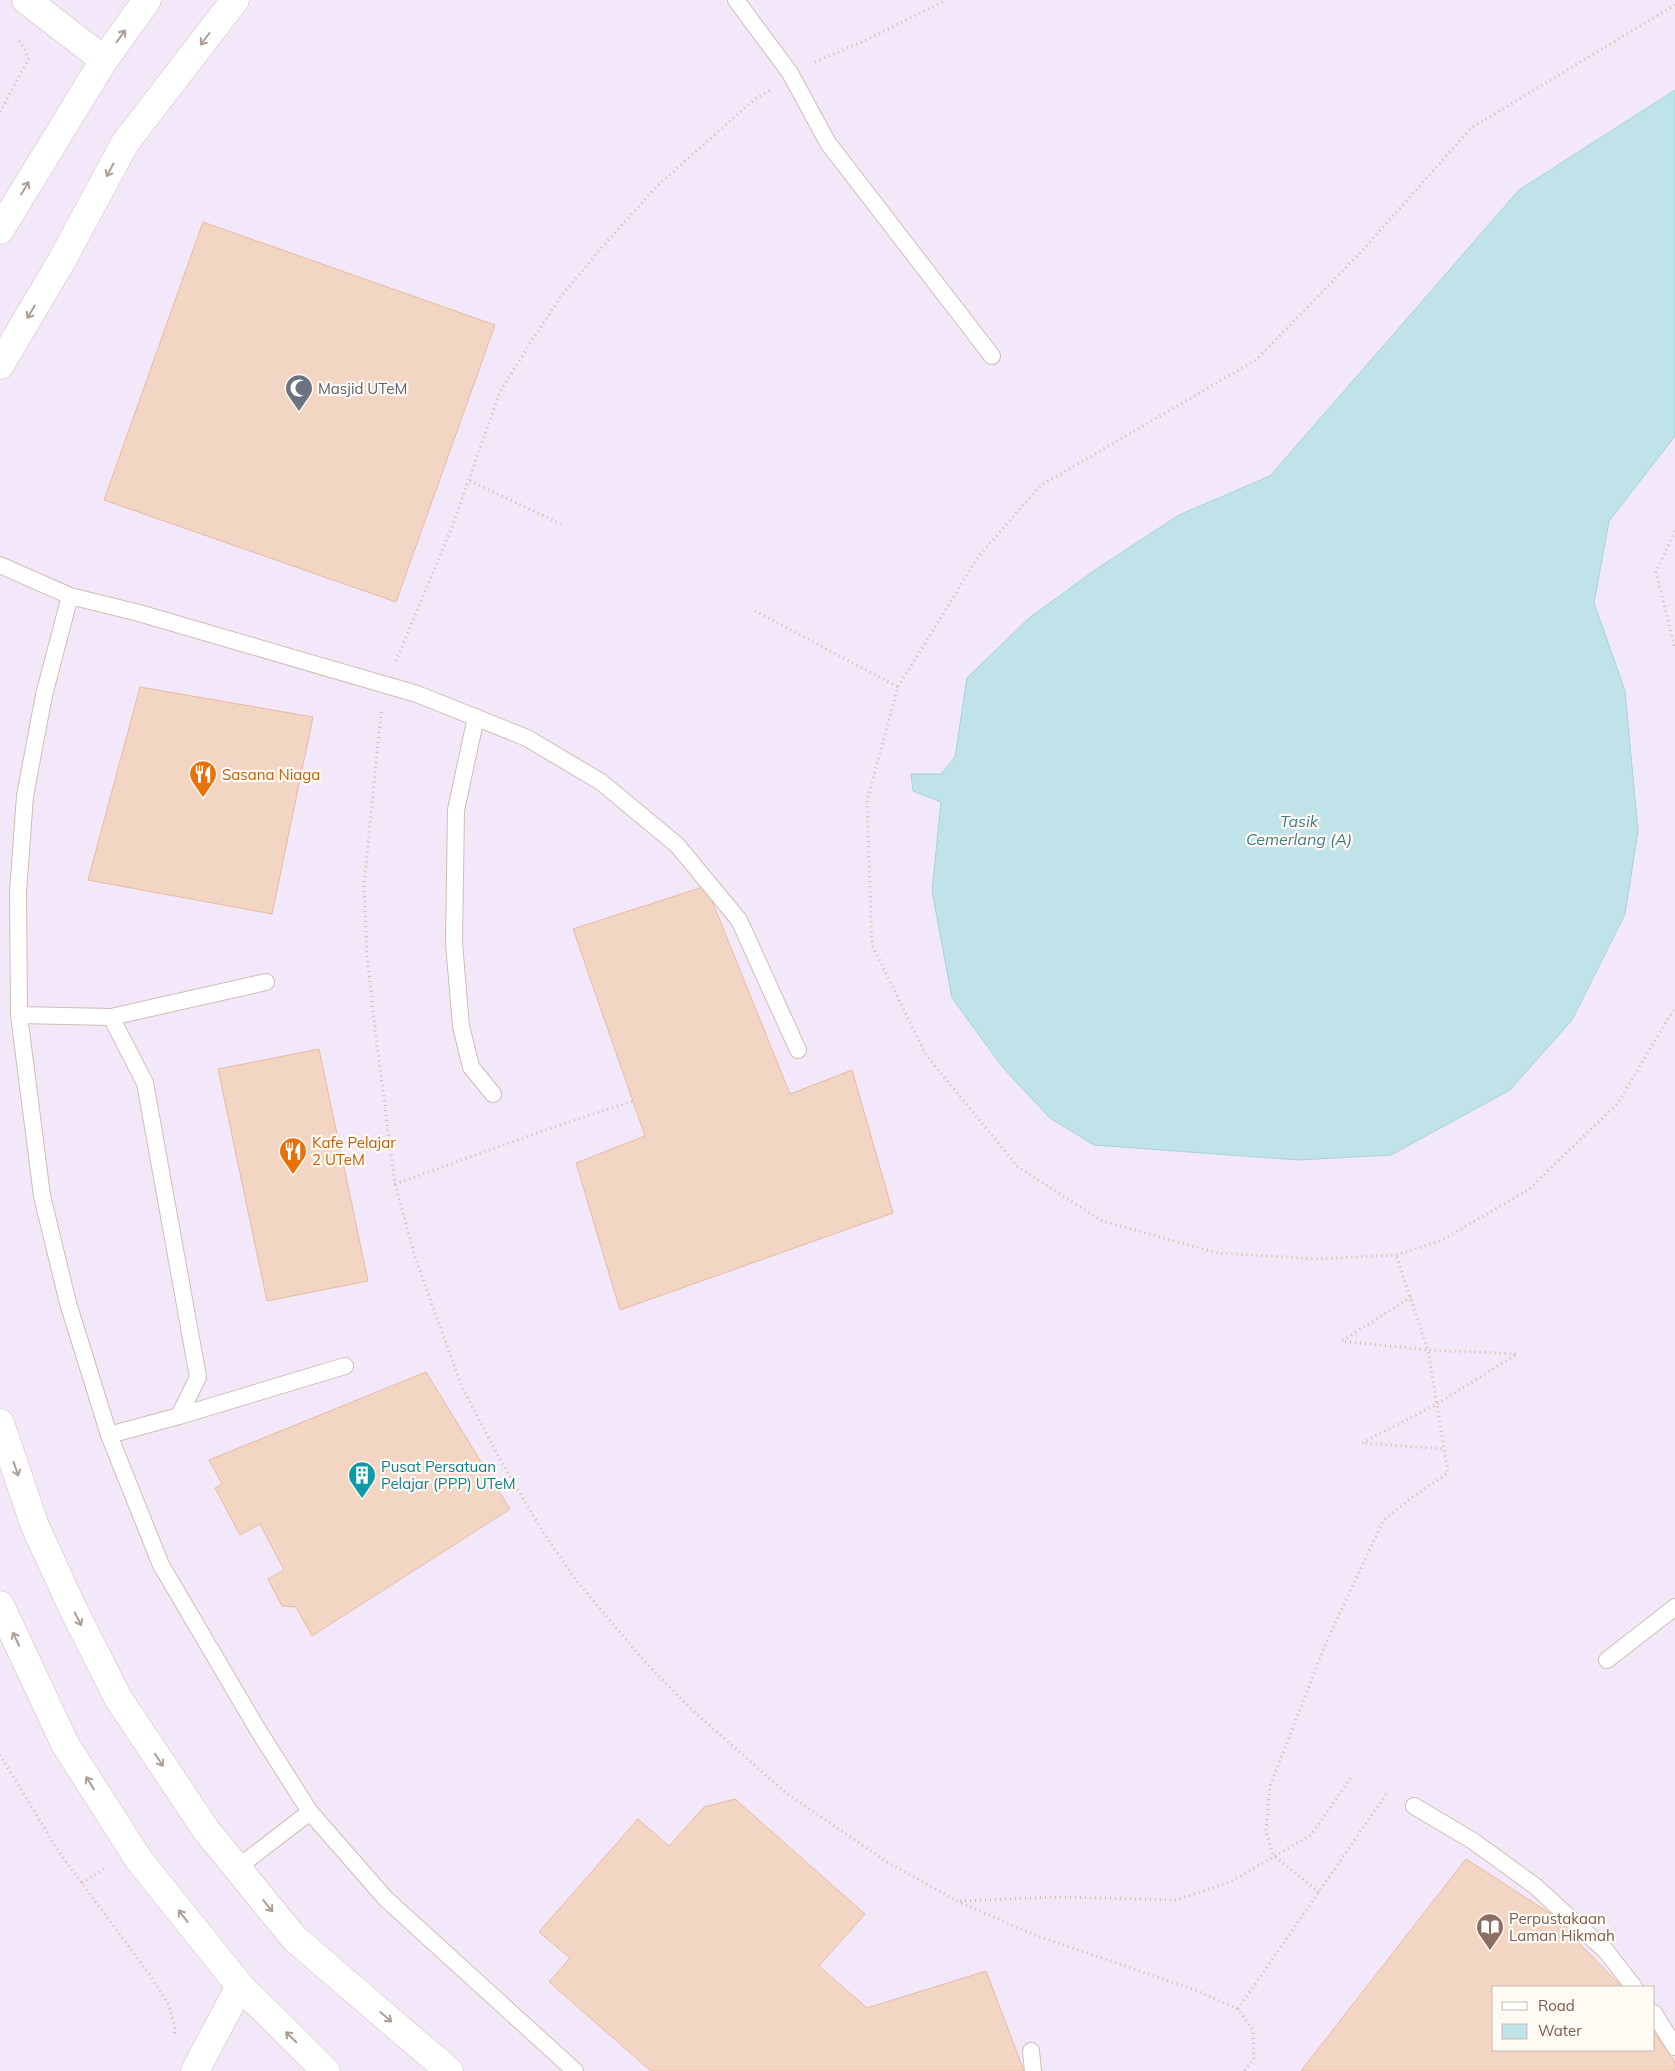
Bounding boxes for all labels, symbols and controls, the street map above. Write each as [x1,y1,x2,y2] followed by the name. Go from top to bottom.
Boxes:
[116,29,126,43] one-way arrow
[200,32,210,46] one-way arrow
[105,163,115,178] one-way arrow
[21,182,31,196] one-way arrow
[26,305,36,319] one-way arrow
[284,373,314,412] mosque icon: Masjid UTeM
[318,379,407,398] place label: Masjid UTeM
[188,759,218,798] restaurant icon: Sasana Niaga
[222,765,320,784] place label: Sasana Niaga
[1246,811,1352,849] water label: Tasik Cemerlang (A)
[312,1133,396,1169] place label: Kafe Pelajar 2 UTeM
[278,1136,308,1175] restaurant icon: Kafe Pelajar 2 UTeM
[381,1457,516,1493] place label: Pusat Persatuan Pelajar (PPP) UTeM
[347,1460,377,1499] building icon: Pusat Persatuan Pelajar (PPP) UTeM
[11,1461,21,1477] one-way arrow
[74,1611,83,1626] one-way arrow
[11,1632,20,1647] one-way arrow
[154,1752,164,1766] one-way arrow
[85,1776,96,1790] one-way arrow
[262,1899,273,1912] one-way arrow
[1509,1909,1615,1945] place label: Perpustakaan Laman Hikmah
[177,1910,188,1923] one-way arrow
[1475,1912,1505,1951] library icon: Perpustakaan Laman Hikmah
[1492,1986,1655,2051] legend
[1538,1996,1575,2015] text: Road
[379,2011,392,2023] one-way arrow
[1538,2021,1582,2040] text: Water
[285,2031,298,2043] one-way arrow

